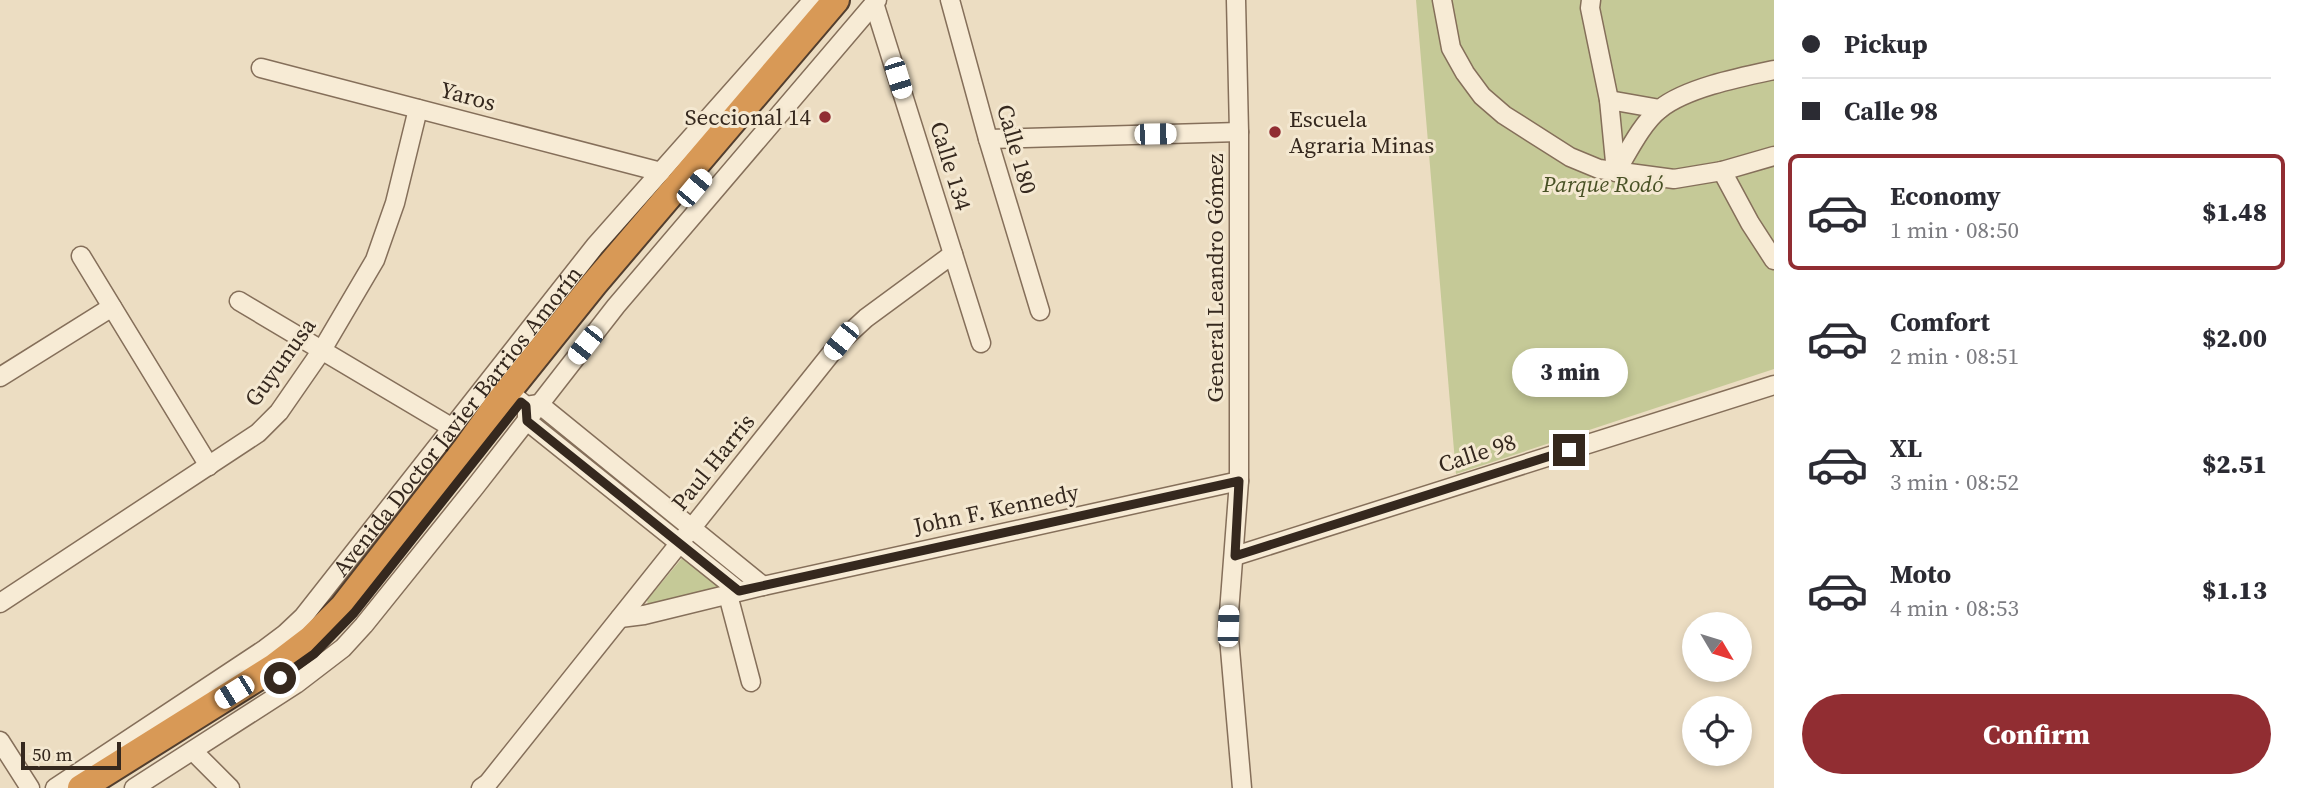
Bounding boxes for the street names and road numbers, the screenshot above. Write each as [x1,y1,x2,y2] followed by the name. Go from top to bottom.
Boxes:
[437,73,499,119] street label: Yaros
[989,101,1045,197] street label: Calle 180
[922,118,980,215] street label: Calle 134
[1199,154,1231,403] street label: General Leandro Gómez
[325,259,590,583] street label: Avenida Doctor Javier Barrios Amorín
[237,311,323,413] street label: Guyunusa
[664,407,762,517] street label: Paul Harris
[1434,425,1520,481] street label: Calle 98
[910,476,1082,542] street label: John F. Kennedy

